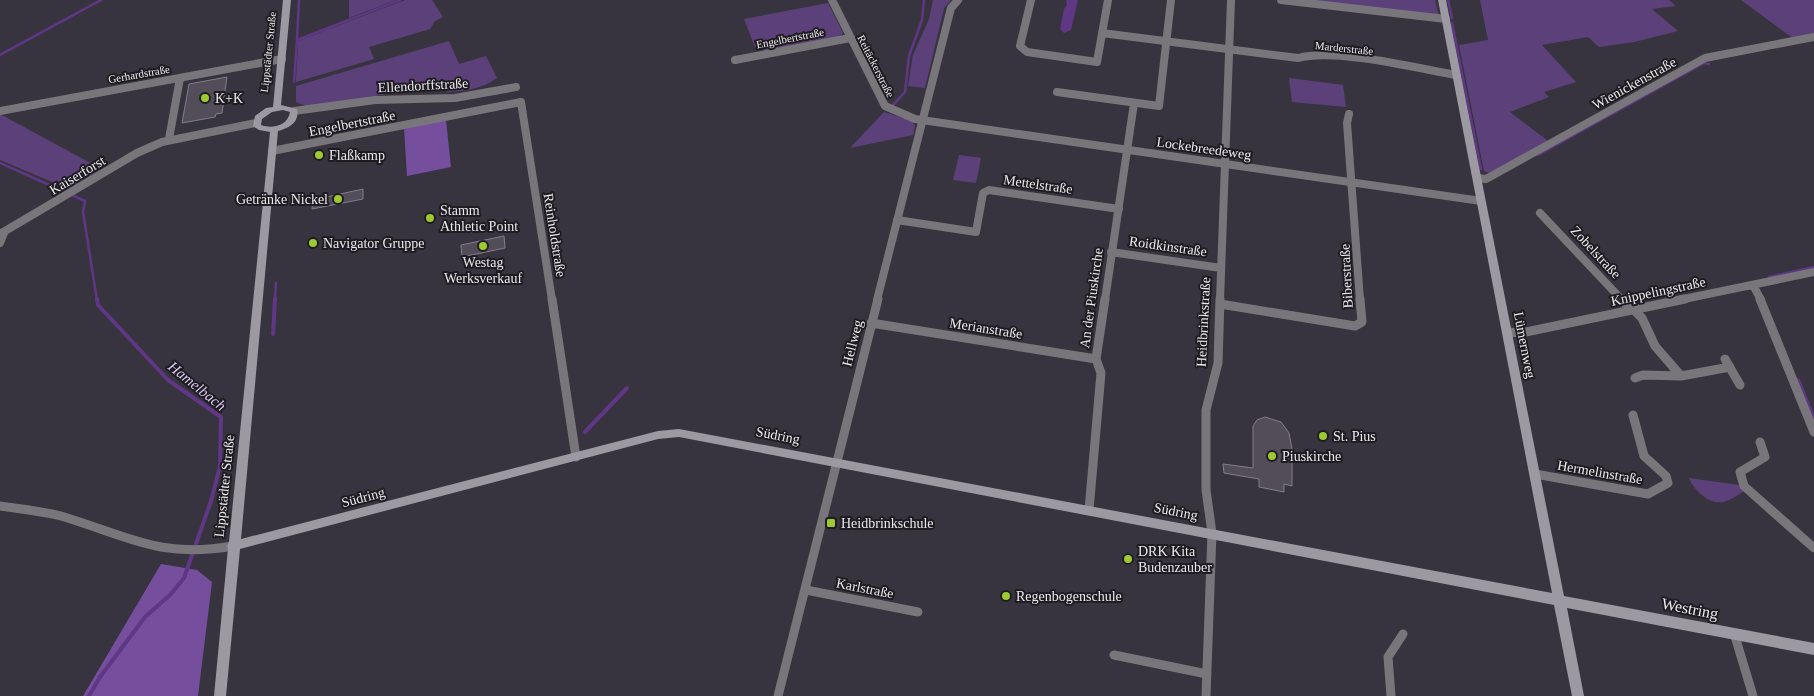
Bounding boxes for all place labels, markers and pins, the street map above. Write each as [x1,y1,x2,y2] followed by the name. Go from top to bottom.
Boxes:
[215,91,243,106] place label: K+K
[199,92,211,104] marker: K+K
[329,148,385,163] place label: Flaßkamp
[313,149,325,161] marker: Flaßkamp
[236,192,328,207] place label: Getränke Nickel
[332,193,344,205] marker: Getränke Nickel
[440,203,518,234] place label: Stamm Athletic Point
[424,212,436,224] marker: Stamm Athletic Point
[323,236,424,251] place label: Navigator Gruppe
[307,237,319,249] marker: Navigator Gruppe
[477,240,489,252] marker: Westag Werksverkauf
[444,255,522,286] place label: Westag Werksverkauf
[1333,429,1376,444] place label: St. Pius
[1317,430,1329,442] marker: St. Pius
[1282,449,1341,464] place label: Piuskirche
[1266,450,1278,462] marker: Piuskirche
[841,516,934,531] place label: Heidbrinkschule
[825,517,837,529] marker: Heidbrinkschule
[1138,544,1212,575] place label: DRK Kita Budenzauber
[1122,553,1134,565] marker: DRK Kita Budenzauber
[1016,589,1122,604] place label: Regenbogenschule
[1000,590,1012,602] marker: Regenbogenschule

